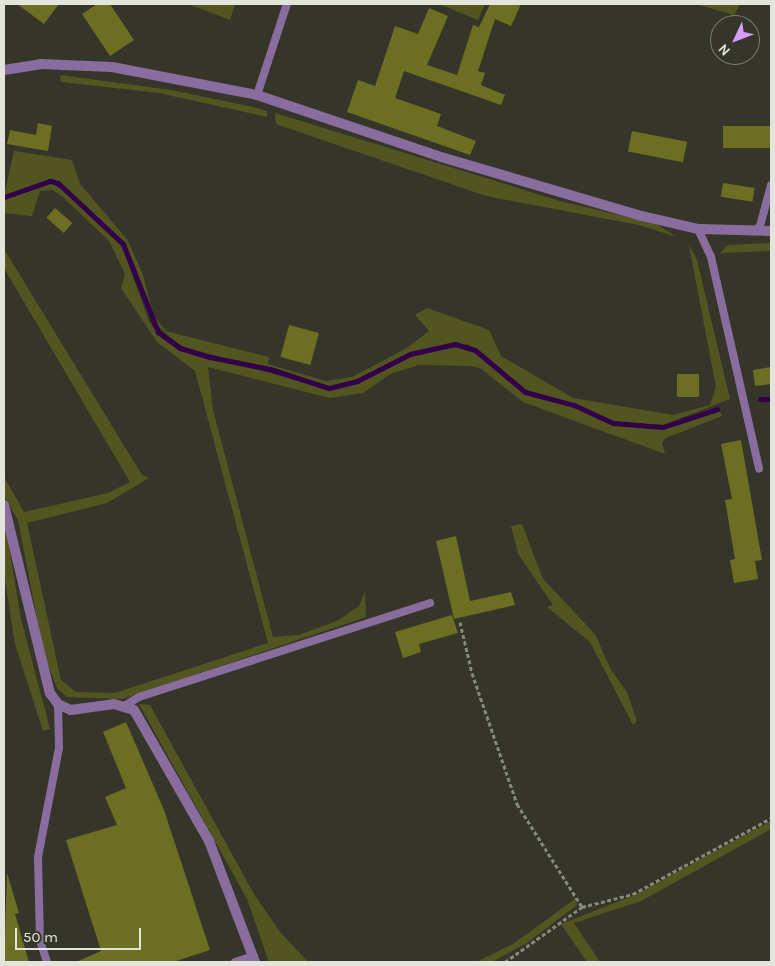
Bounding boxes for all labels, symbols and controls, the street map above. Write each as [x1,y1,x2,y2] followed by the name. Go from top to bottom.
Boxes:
[710,15,760,65] north arrow
[715,40,734,59] text: N
[18,918,144,950] scale bar
[23,928,58,946] text: 50 m

